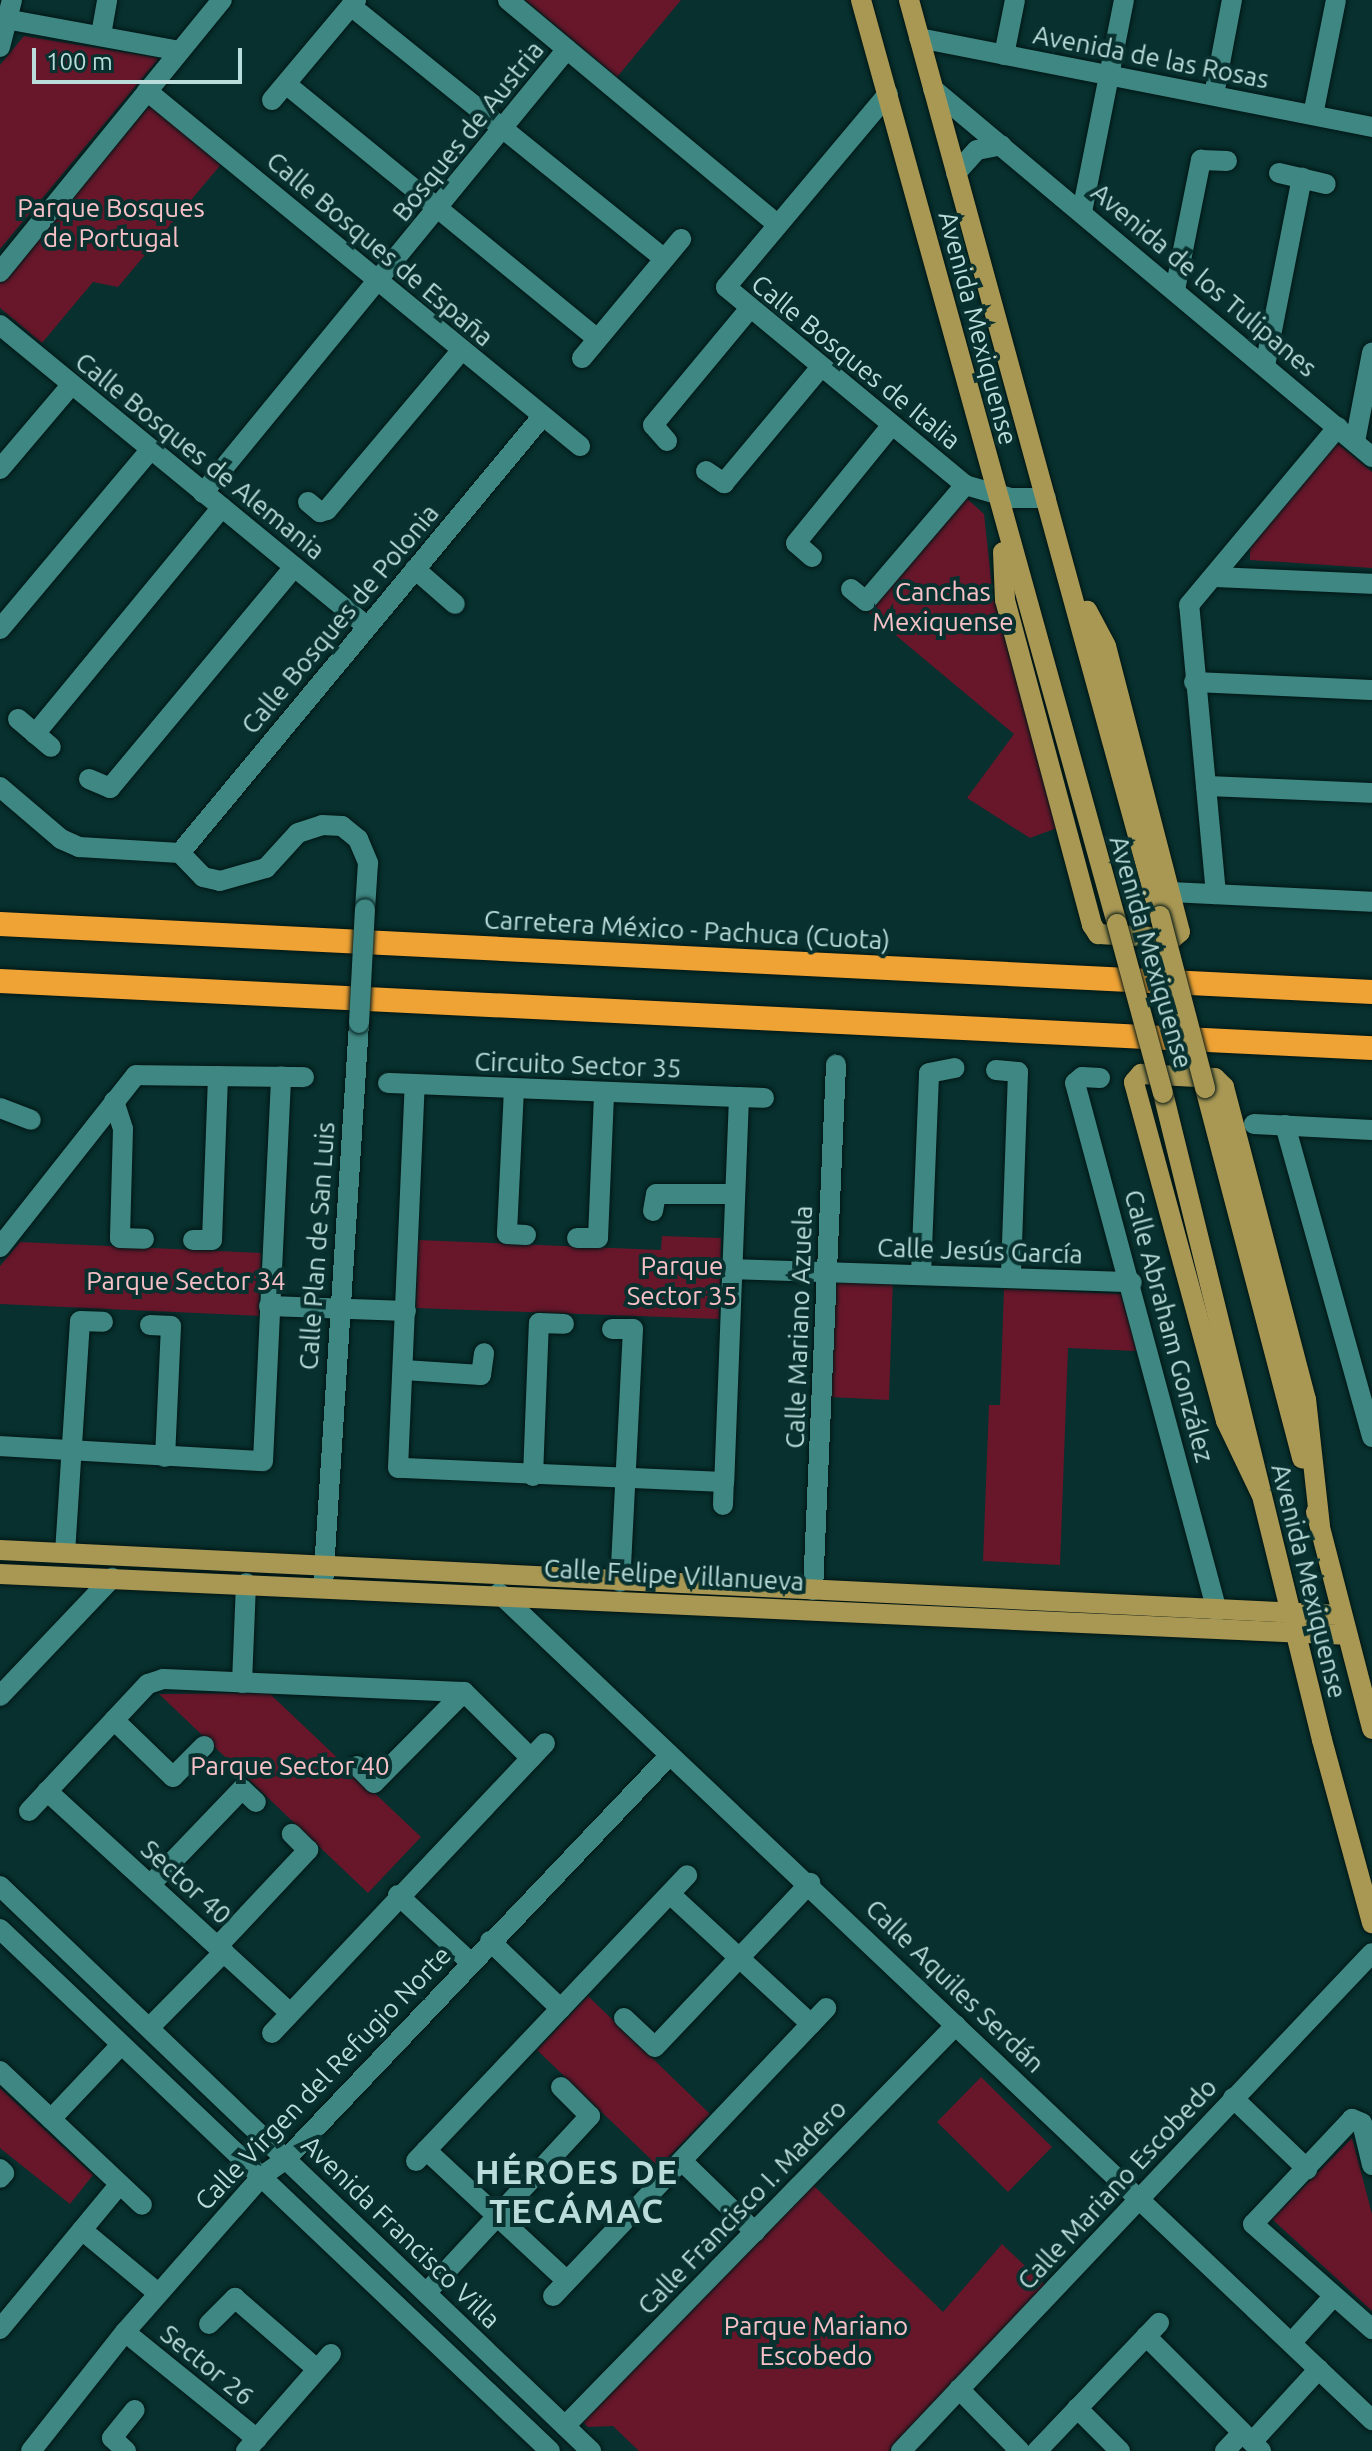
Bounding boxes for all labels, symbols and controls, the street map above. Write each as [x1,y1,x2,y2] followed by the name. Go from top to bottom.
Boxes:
[1030,19,1272,95] street label: Avenida de las Rosas
[36,32,246,82] scale bar
[386,35,550,227] street label: Bosques de Austria
[46,48,113,75] text: 100 m
[260,145,500,353] street label: Calle Bosques de España
[1085,177,1323,383] street label: Avenida de los Tulipanes
[17,192,205,254] park label: Parque Bosques de Portugal
[932,208,1024,448] street label: Avenida Mexiquense
[745,268,967,456] street label: Calle Bosques de Italia
[69,346,331,566] street label: Calle Bosques de Alemania
[235,498,445,740] street label: Calle Bosques de Polonia
[872,576,1014,638] park label: Canchas Mexiquense
[1103,832,1199,1072] street label: Avenida Mexiquense
[483,904,891,956] street label: Carretera México - Pachuca (Cuota)
[474,1046,682,1084] street label: Circuito Sector 35
[293,1121,341,1371] street label: Calle Plan de San Luis
[1118,1186,1220,1466] street label: Calle Abraham González
[779,1205,819,1449] street label: Calle Mariano Azuela
[877,1232,1083,1270] street label: Calle Jesús García
[627,1250,737,1312] park label: Parque Sector 35
[86,1265,286,1297] park label: Parque Sector 34
[1265,1461,1353,1701] street label: Avenida Mexiquense
[543,1553,805,1597] street label: Calle Felipe Villanueva
[190,1750,390,1782] park label: Parque Sector 40
[134,1833,238,1931] street label: Sector 40
[859,1893,1051,2079] street label: Calle Aquiles Serdán
[188,1939,458,2217] street label: Calle Virgen del Refugio Norte
[1011,2072,1223,2296] street label: Calle Mariano Escobedo
[631,2093,853,2321] street label: Calle Francisco I. Madero
[295,2129,507,2335] street label: Avenida Francisco Villa
[475,2151,679,2230] district label: HÉROES DE TECÁMAC
[724,2310,908,2372] park label: Parque Mariano Escobedo
[154,2318,260,2412] street label: Sector 26

